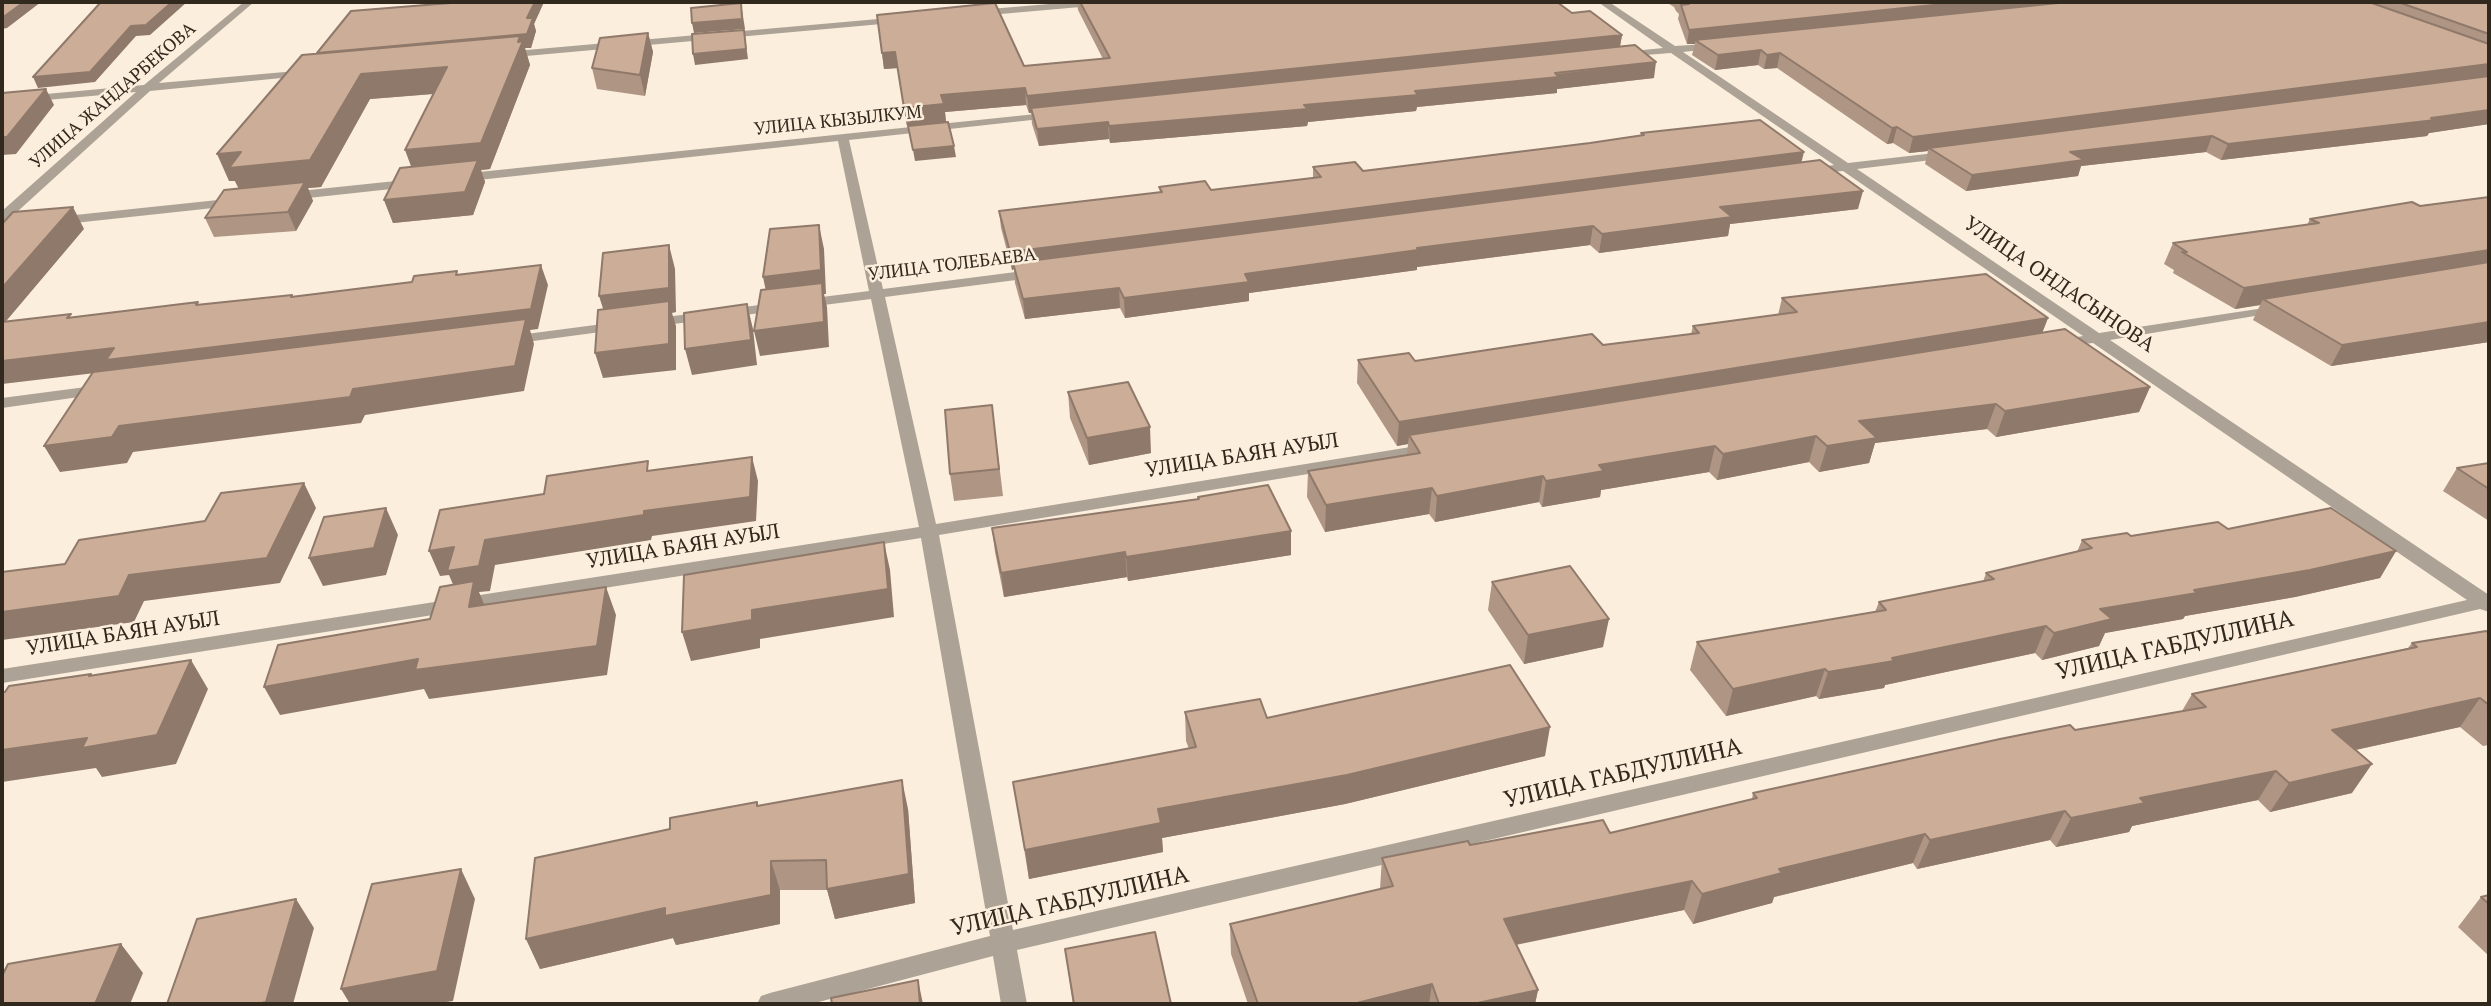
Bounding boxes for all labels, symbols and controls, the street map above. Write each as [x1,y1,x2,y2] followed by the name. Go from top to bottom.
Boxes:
[26,18,200,174] street label: УЛИЦА ЖАНДАРБЕКОВА
[753,101,923,141] street label: УЛИЦА КЫЗЫЛКУМ
[1959,212,2159,358] street label: УЛИЦА ОНДАСЫНОВА
[867,244,1037,286] street label: УЛИЦА ТОЛЕБАЕВА
[1144,428,1340,484] street label: УЛИЦА БАЯН АУЫЛ
[585,519,781,575] street label: УЛИЦА БАЯН АУЫЛ
[2053,605,2297,687] street label: УЛИЦА ГАБДУЛЛИНА
[25,606,221,662] street label: УЛИЦА БАЯН АУЫЛ
[1501,733,1745,815] street label: УЛИЦА ГАБДУЛЛИНА
[948,861,1192,943] street label: УЛИЦА ГАБДУЛЛИНА

